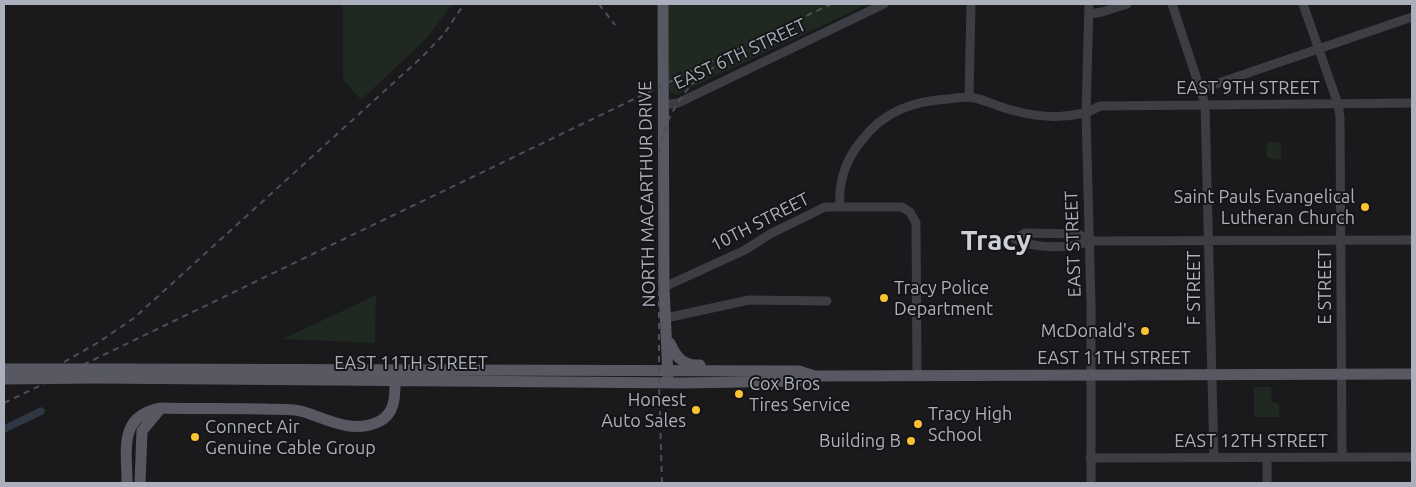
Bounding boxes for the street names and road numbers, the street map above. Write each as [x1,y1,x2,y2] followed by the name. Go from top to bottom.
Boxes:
[670,14,810,94] street label: EAST 6TH STREET
[1176,77,1320,99] street label: EAST 9TH STREET
[634,81,660,307] street label: NORTH MACARTHUR DRIVE
[707,188,813,256] street label: 10TH STREET
[1060,190,1086,298] street label: EAST STREET
[1314,249,1336,325] street label: E STREET
[1183,251,1205,325] street label: F STREET
[1037,347,1191,369] street label: EAST 11TH STREET
[334,352,488,374] street label: EAST 11TH STREET
[1174,430,1328,452] street label: EAST 12TH STREET

